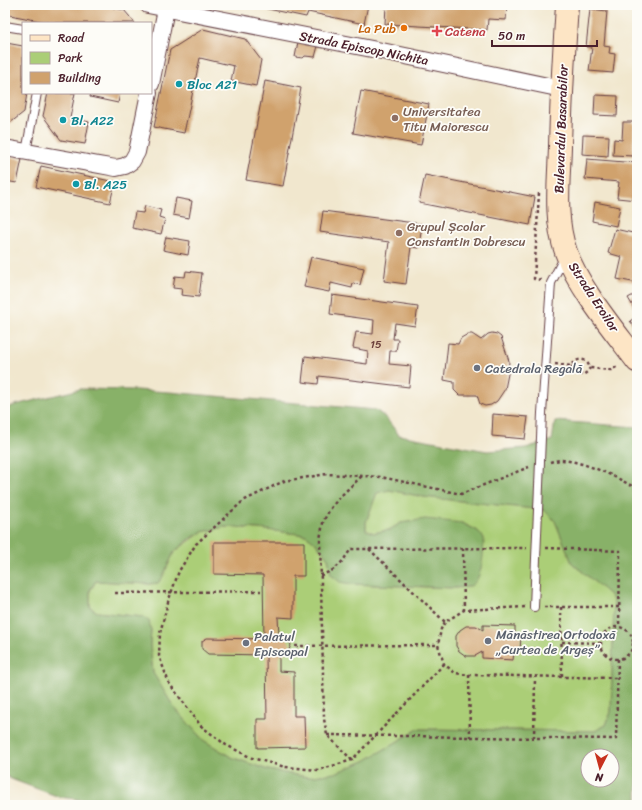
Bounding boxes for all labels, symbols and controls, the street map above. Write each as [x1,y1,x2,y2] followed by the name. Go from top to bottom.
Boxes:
[358,17,396,40] place label: La Pub
[445,20,486,43] place label: Catena
[22,22,152,94] legend
[492,22,597,48] scale bar
[399,23,409,33] marker: La Pub
[297,24,431,72] street label: Strada Episcop Nichita
[498,25,525,47] text: 50 m
[432,26,442,36] marker: Catena
[58,27,85,49] text: Road
[58,47,83,69] text: Park
[547,64,575,194] street label: Bulevardul Basarabilor
[58,67,101,89] text: Building
[187,73,237,96] place label: Bloc A21
[174,79,184,89] marker: Bloc A21
[403,100,489,138] place label: Universitatea Titu Maiorescu
[71,109,114,132] place label: Bl. A22
[390,113,400,123] marker: Universitatea Titu Maiorescu
[58,115,68,125] marker: Bl. A22
[84,173,127,196] place label: Bl. A25
[71,179,81,189] marker: Bl. A25
[407,215,526,253] place label: Grupul Școlar Constantin Dobrescu
[394,228,404,238] marker: Grupul Școlar Constantin Dobrescu
[562,257,626,338] street label: Strada Eroilor
[370,335,382,354] house number: 15
[485,357,583,380] place label: Catedrala Regală
[472,363,482,373] marker: Catedrala Regală
[495,623,616,661] place label: Mănăstirea Ortodoxă „Curtea de Argeș”
[254,625,308,663] place label: Palatul Episcopal
[483,636,493,646] marker: Mănăstirea Ortodoxă „Curtea de Argeș”
[241,638,251,648] marker: Palatul Episcopal
[580,748,620,788] north arrow
[594,768,605,787] text: N

